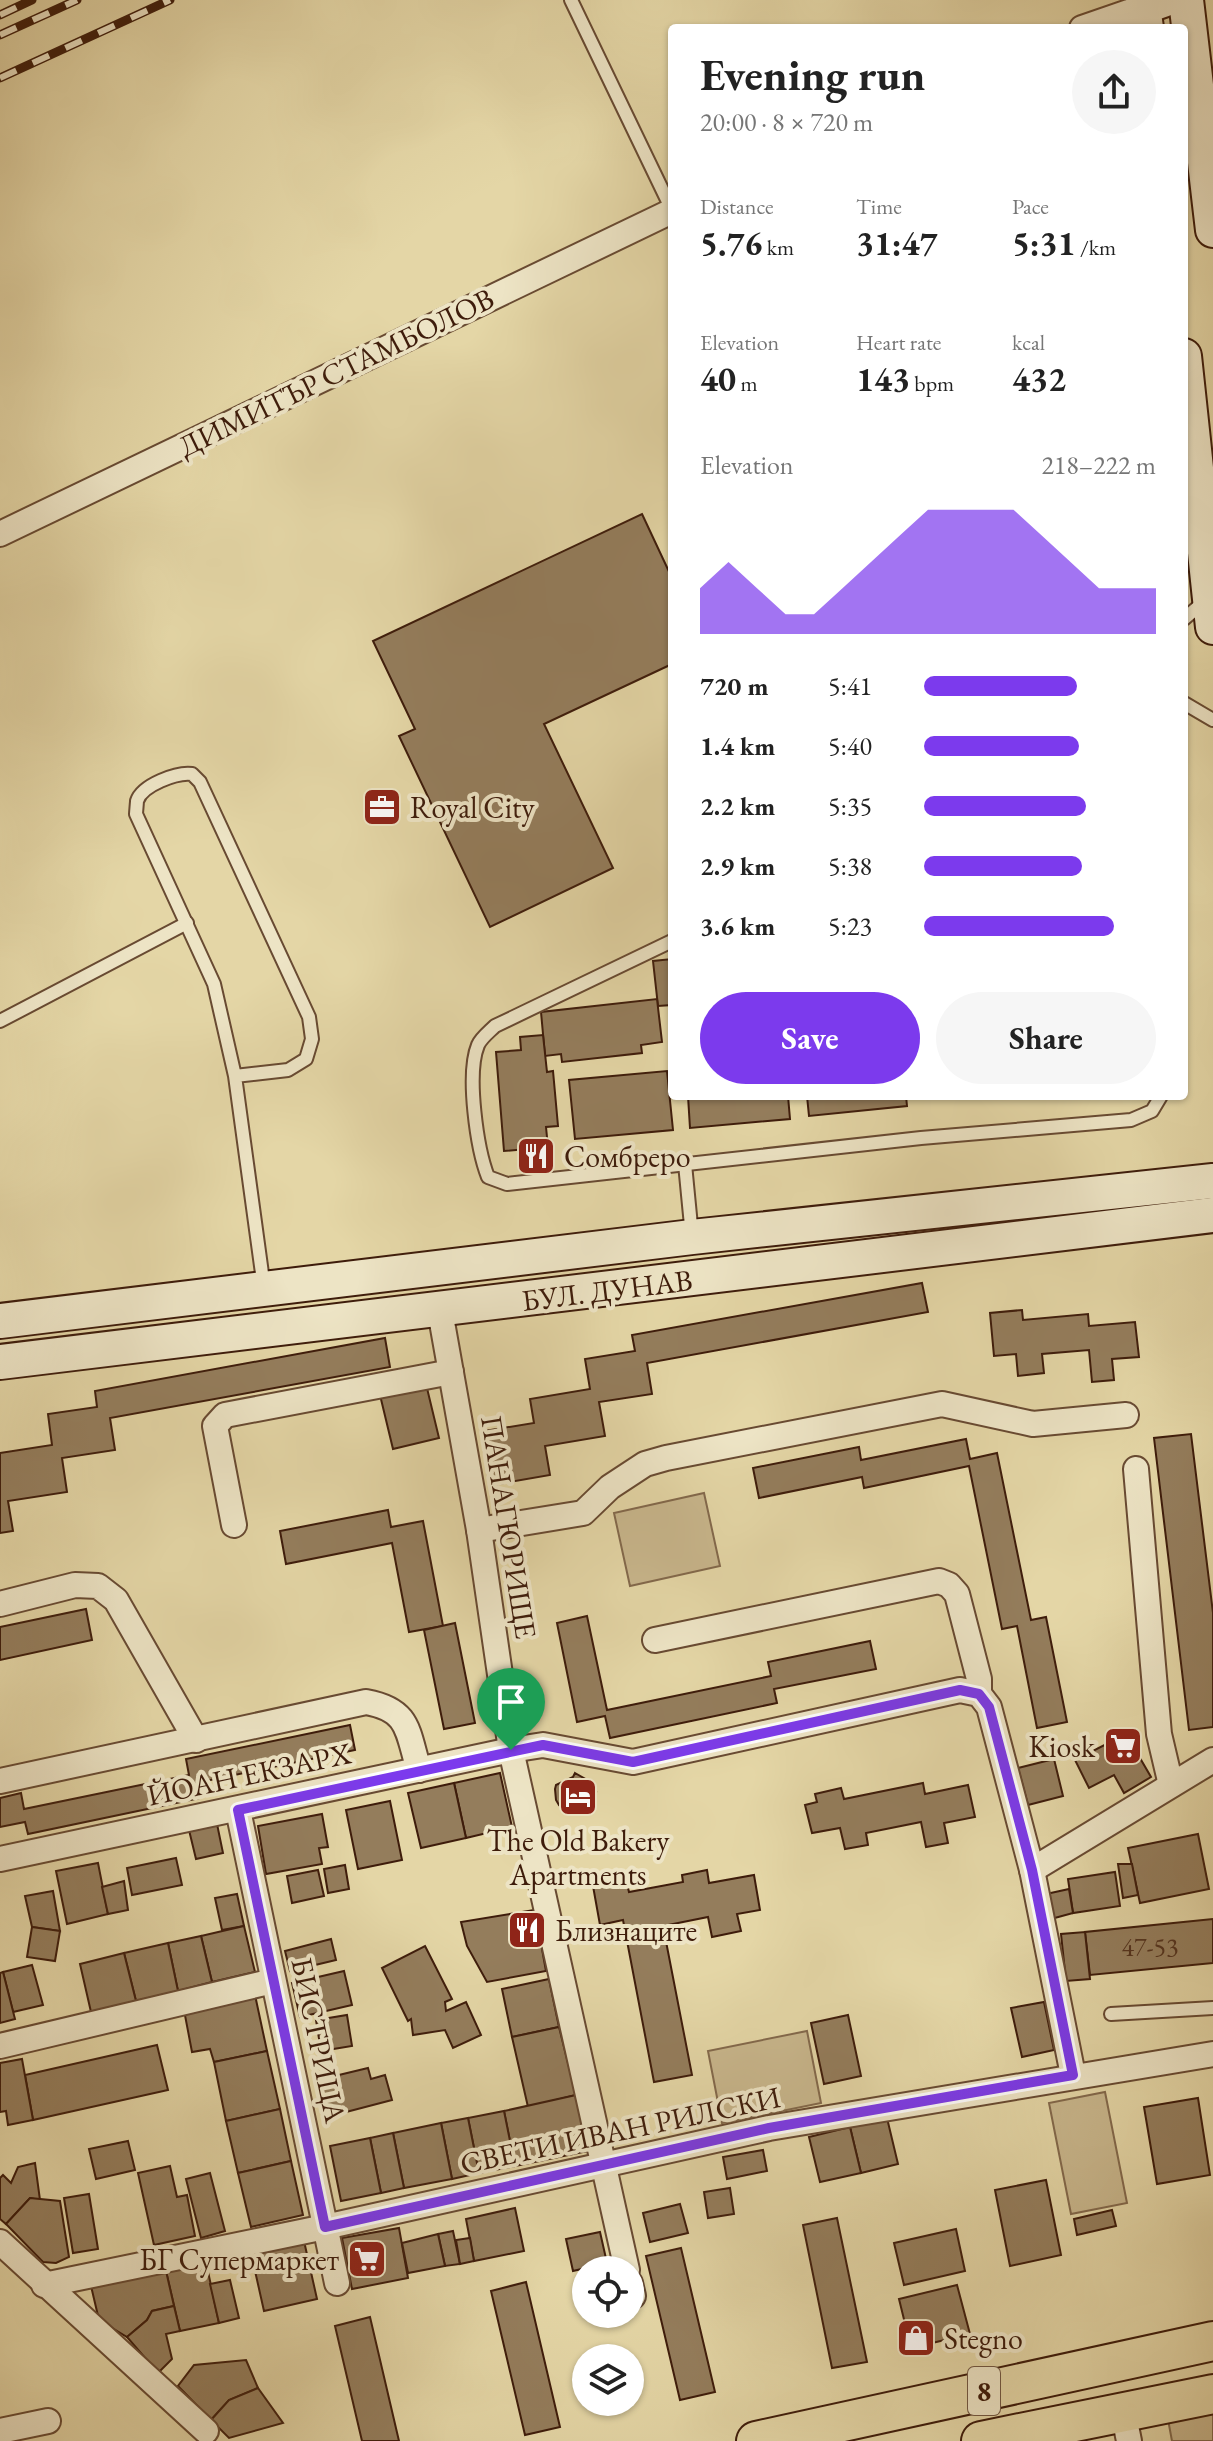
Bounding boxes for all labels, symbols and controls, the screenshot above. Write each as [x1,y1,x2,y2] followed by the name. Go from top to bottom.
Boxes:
[700,46,925,103] text: Evening run
[1072,50,1156,134] button: share
[700,105,873,139] text: 20:00 · 8 × 720 m
[700,192,773,221] text: Distance
[856,192,902,221] text: Time
[1012,192,1049,221] text: Pace
[700,221,762,265] text: 5.76
[856,221,938,265] text: 31:47
[1012,221,1076,265] text: 5:31
[762,233,794,262] text: km
[1076,233,1116,262] text: /km
[172,278,500,466] street label: ДИМИТЪР СТАМБОЛОВ
[700,328,779,357] text: Elevation
[856,328,941,357] text: Heart rate
[1012,328,1045,357] text: kcal
[700,357,736,401] text: 40
[856,357,910,401] text: 143
[1012,357,1066,401] text: 432
[736,369,758,398] text: m
[910,369,954,398] text: bpm
[700,448,794,482] text: Elevation
[1041,448,1156,482] text: 218–222 m
[700,669,768,703] text: 720 m
[828,669,872,703] text: 5:41
[700,729,775,763] text: 1.4 km
[828,729,872,763] text: 5:40
[361,786,403,828] office icon: Royal City
[410,788,535,827] place label: Royal City
[700,789,775,823] text: 2.2 km
[828,789,872,823] text: 5:35
[700,849,775,883] text: 2.9 km
[828,849,872,883] text: 5:38
[700,909,775,943] text: 3.6 km
[828,909,872,943] text: 5:23
[700,992,920,1084] button: Save
[936,992,1156,1084] button: Share
[515,1135,557,1177] restaurant icon: Сомбреро
[564,1137,690,1176] place label: Сомбреро
[519,1260,695,1320] street label: БУЛ. ДУНАВ
[472,1413,546,1642] street label: ПАНАГЮРИЩЕ
[477,1668,545,1750] pin
[489,1680,533,1724] icon: arrive
[1102,1725,1144,1767] supermarket icon: Kiosk
[1029,1727,1096,1766] place label: Kiosk
[143,1733,355,1815] street label: ЙОАН ЕКЗАРХ
[557,1776,599,1818] hotel icon: The Old Bakery Apartments
[486,1821,670,1894] place label: The Old Bakery Apartments
[506,1909,548,1951] restaurant icon: Близнаците
[555,1911,697,1950] place label: Близнаците
[1121,1930,1179,1964] house number: 47-53
[282,1954,356,2126] street label: БИСТРИЦА
[457,2077,783,2183] street label: СВЕТИ ИВАН РИЛСКИ
[346,2238,388,2280] supermarket icon: БГ Супермаркет
[139,2240,339,2279] place label: БГ Супермаркет
[572,2256,644,2416] map controls
[572,2256,644,2328] button: locate
[895,2317,937,2359] shop icon: Stegno
[944,2319,1023,2358] place label: Stegno
[572,2344,644,2416] button: layers
[968,2367,1000,2415] road number: 8

